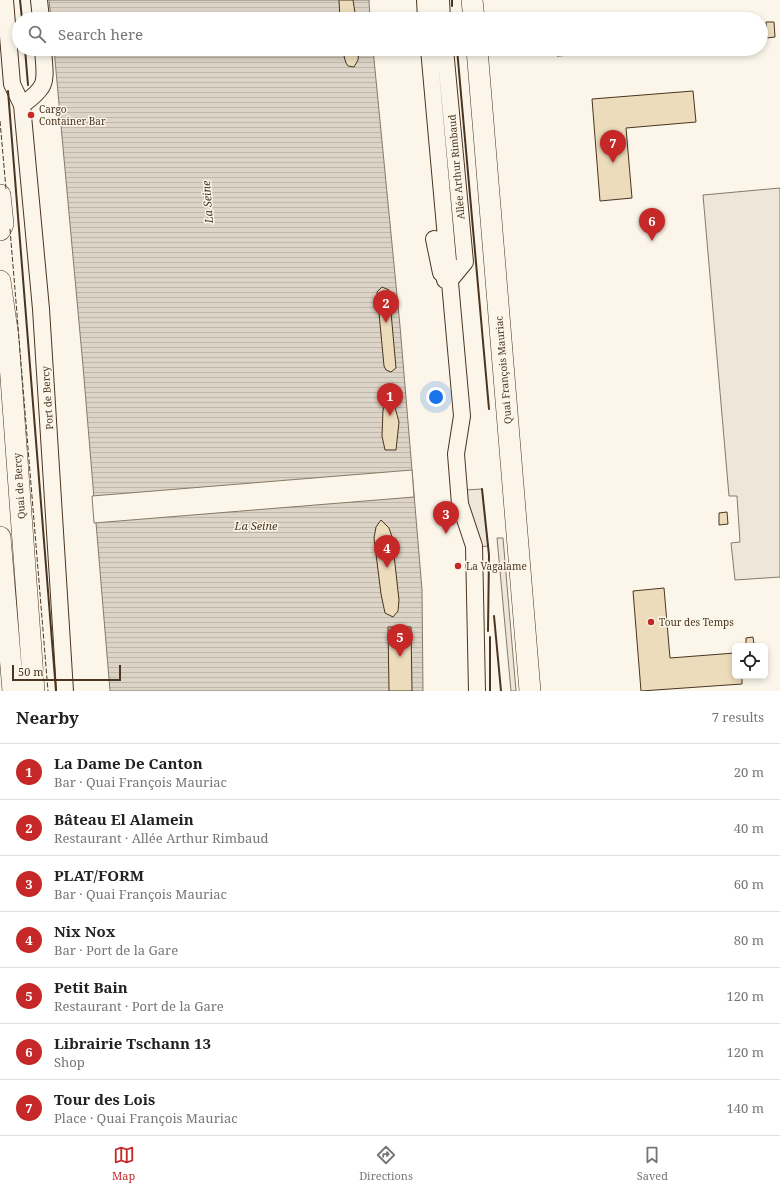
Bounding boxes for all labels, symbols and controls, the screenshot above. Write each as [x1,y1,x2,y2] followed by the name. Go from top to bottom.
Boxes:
[12,12,768,56] search box
[26,23,48,45] icon: search
[58,24,143,44] text: Search here
[39,102,106,128] place label: Cargo Container Bar
[26,110,36,120] marker: Cargo Container Bar
[444,114,468,220] street label: Allée Arthur Rimbaud
[600,130,626,163] pin: 7
[198,180,216,225] water label: La Seine
[639,208,665,241] pin: 6
[373,290,399,323] pin: 2
[491,315,515,425] street label: Quai François Mauriac
[38,365,56,430] street label: Port de Bercy
[377,383,403,416] pin: 1
[426,387,446,407] your location
[10,452,28,520] street label: Quai de Bercy
[433,501,459,534] pin: 3
[234,518,278,533] water label: La Seine
[374,535,400,568] pin: 4
[466,559,527,573] place label: La Vagalame
[453,561,463,571] marker: La Vagalame
[659,615,734,629] place label: Tour des Temps
[646,617,656,627] marker: Tour des Temps
[387,624,413,657] pin: 5
[732,643,768,679] map controls
[732,643,768,679] button: locate
[12,663,121,682] scale bar
[18,664,44,679] text: 50 m
[16,706,79,729] text: Nearby
[712,708,764,726] text: 7 results
[54,753,203,773] text: La Dame De Canton
[25,763,33,781] text: 1
[734,763,764,781] text: 20 m
[54,773,227,791] text: Bar · Quai François Mauriac
[54,809,194,829] text: Bâteau El Alamein
[25,819,33,837] text: 2
[734,819,764,837] text: 40 m
[54,829,269,847] text: Restaurant · Allée Arthur Rimbaud
[54,865,144,885] text: PLAT/FORM
[25,875,33,893] text: 3
[734,875,764,893] text: 60 m
[54,885,227,903] text: Bar · Quai François Mauriac
[54,921,115,941] text: Nix Nox
[25,931,33,949] text: 4
[734,931,764,949] text: 80 m
[54,941,178,959] text: Bar · Port de la Gare
[54,977,128,997] text: Petit Bain
[25,987,33,1005] text: 5
[727,987,764,1005] text: 120 m
[54,997,224,1015] text: Restaurant · Port de la Gare
[54,1033,211,1053] text: Librairie Tschann 13
[25,1043,33,1061] text: 6
[727,1043,764,1061] text: 120 m
[54,1053,85,1071] text: Shop
[54,1089,155,1109] text: Tour des Lois
[25,1099,33,1117] text: 7
[727,1099,764,1117] text: 140 m
[54,1109,238,1127] text: Place · Quai François Mauriac
[112,1144,135,1183] tab: Map
[359,1144,413,1183] tab: Directions
[637,1144,668,1183] tab: Saved

